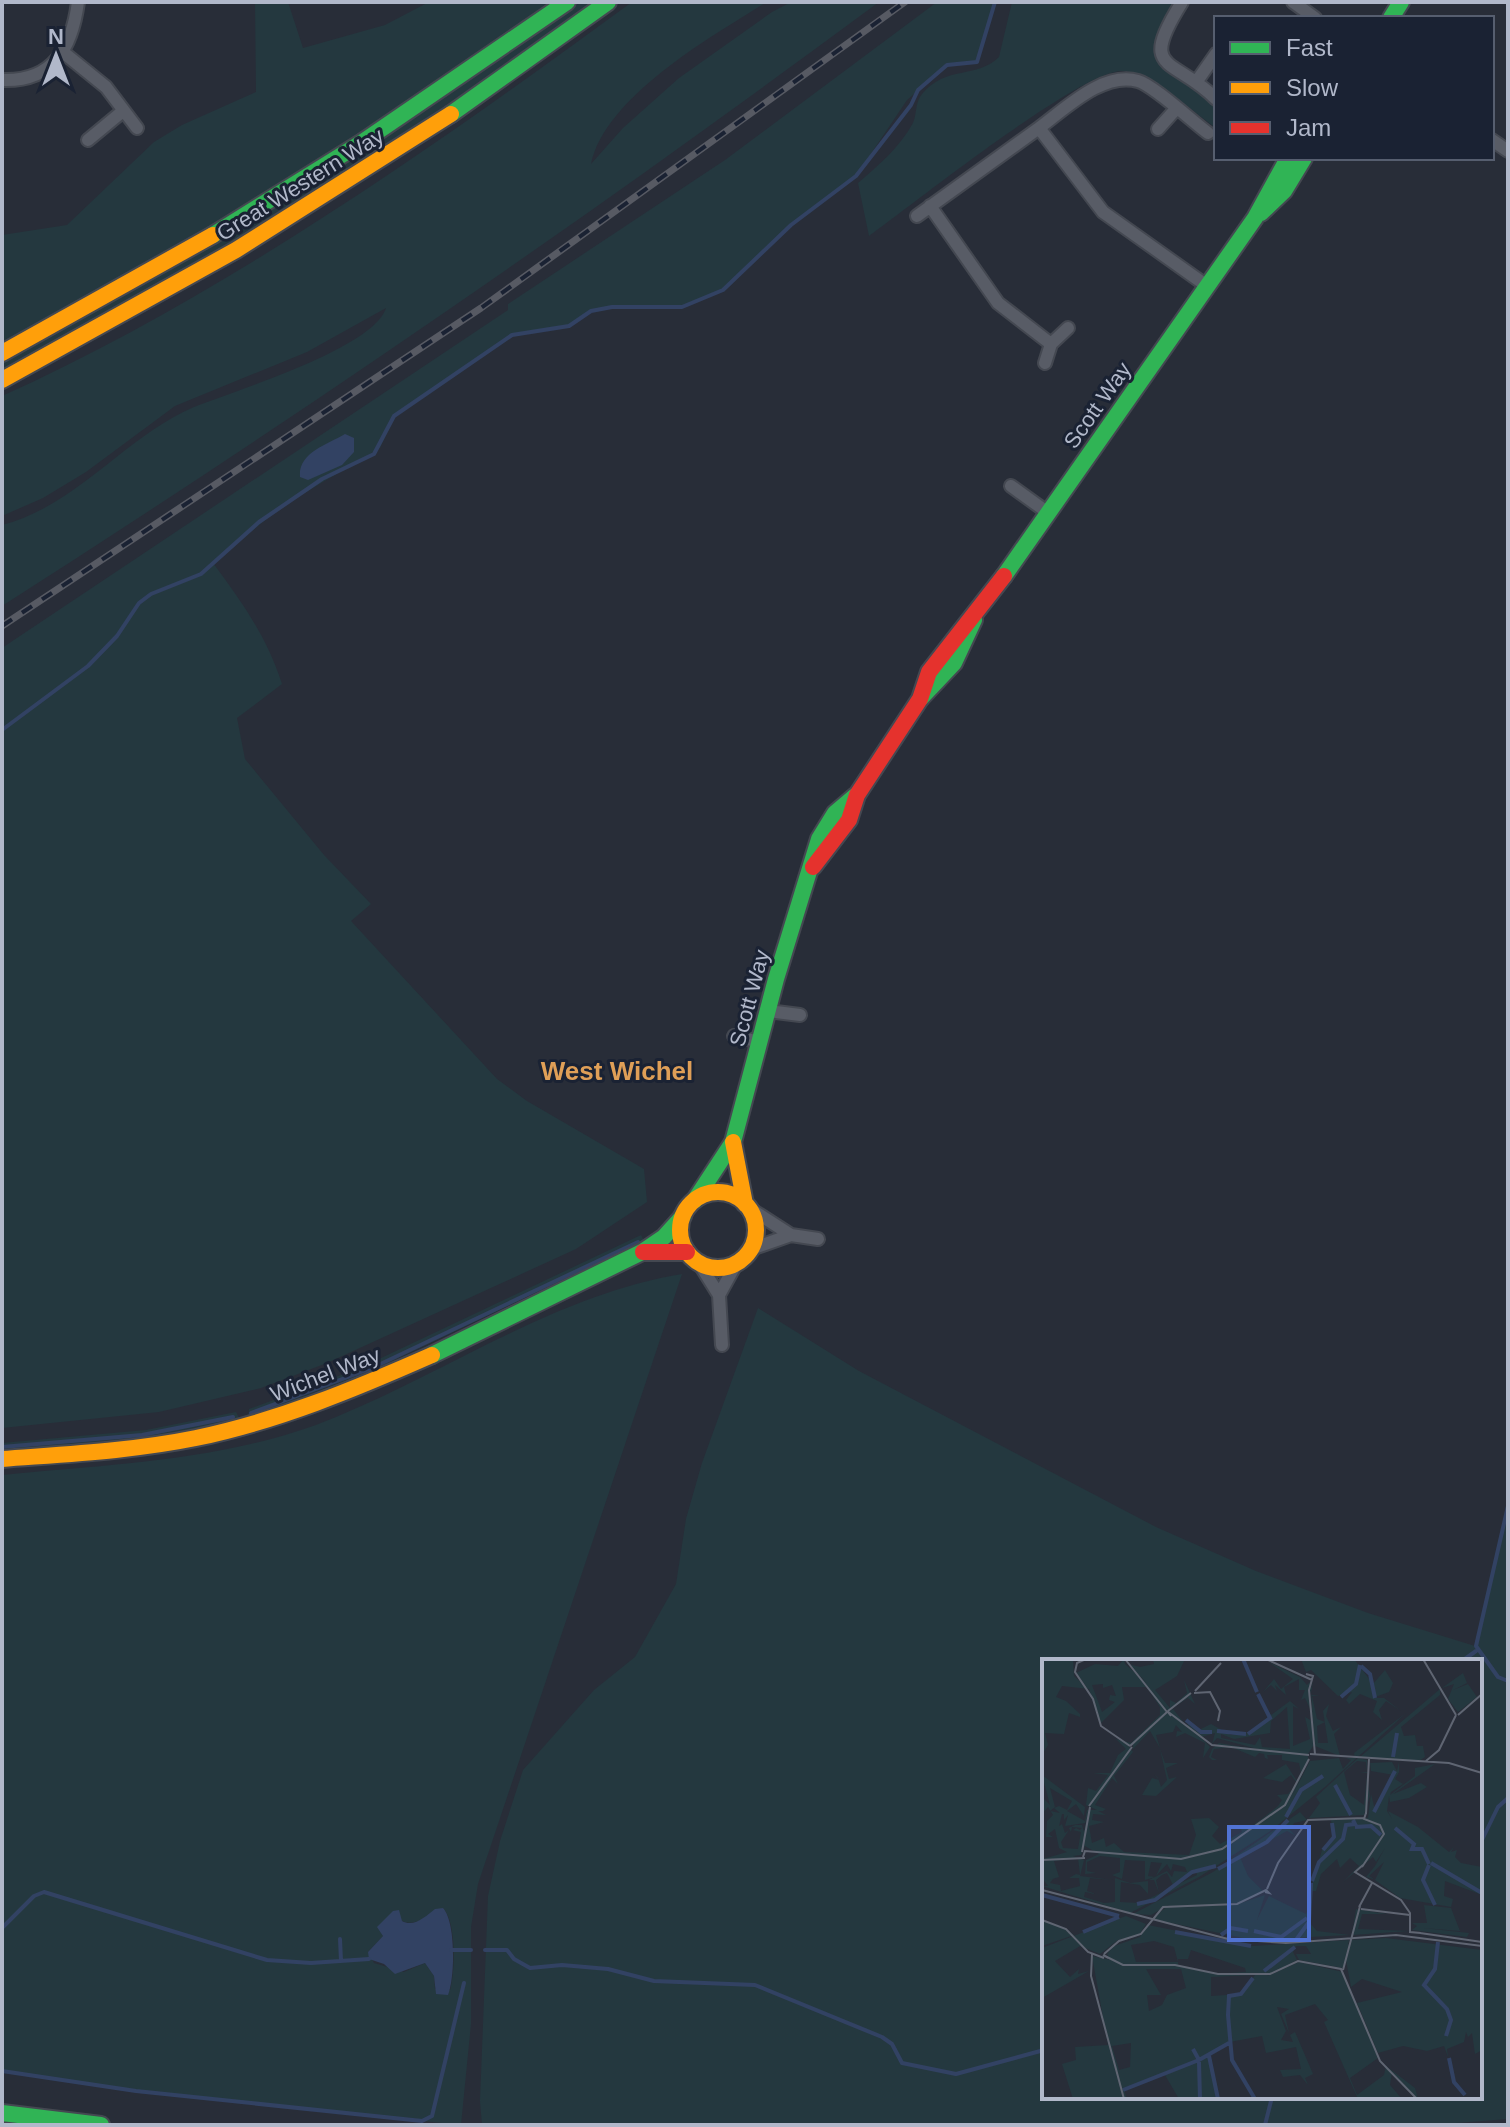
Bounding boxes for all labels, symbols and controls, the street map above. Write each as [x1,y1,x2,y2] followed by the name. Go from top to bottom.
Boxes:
[16,16,96,96] north arrow
[1214,16,1494,160] legend
[48,24,64,49] text: N
[1286,34,1333,61] text: Fast
[1286,74,1339,101] text: Slow
[1286,114,1331,141] text: Jam
[212,123,388,246] street label: Great Western Way
[1059,357,1136,453] street label: Scott Way
[725,947,774,1049] street label: Scott Way
[541,1056,693,1086] district label: West Wichel
[267,1342,383,1407] street label: Wichel Way
[1042,1659,1482,2099] inset map

